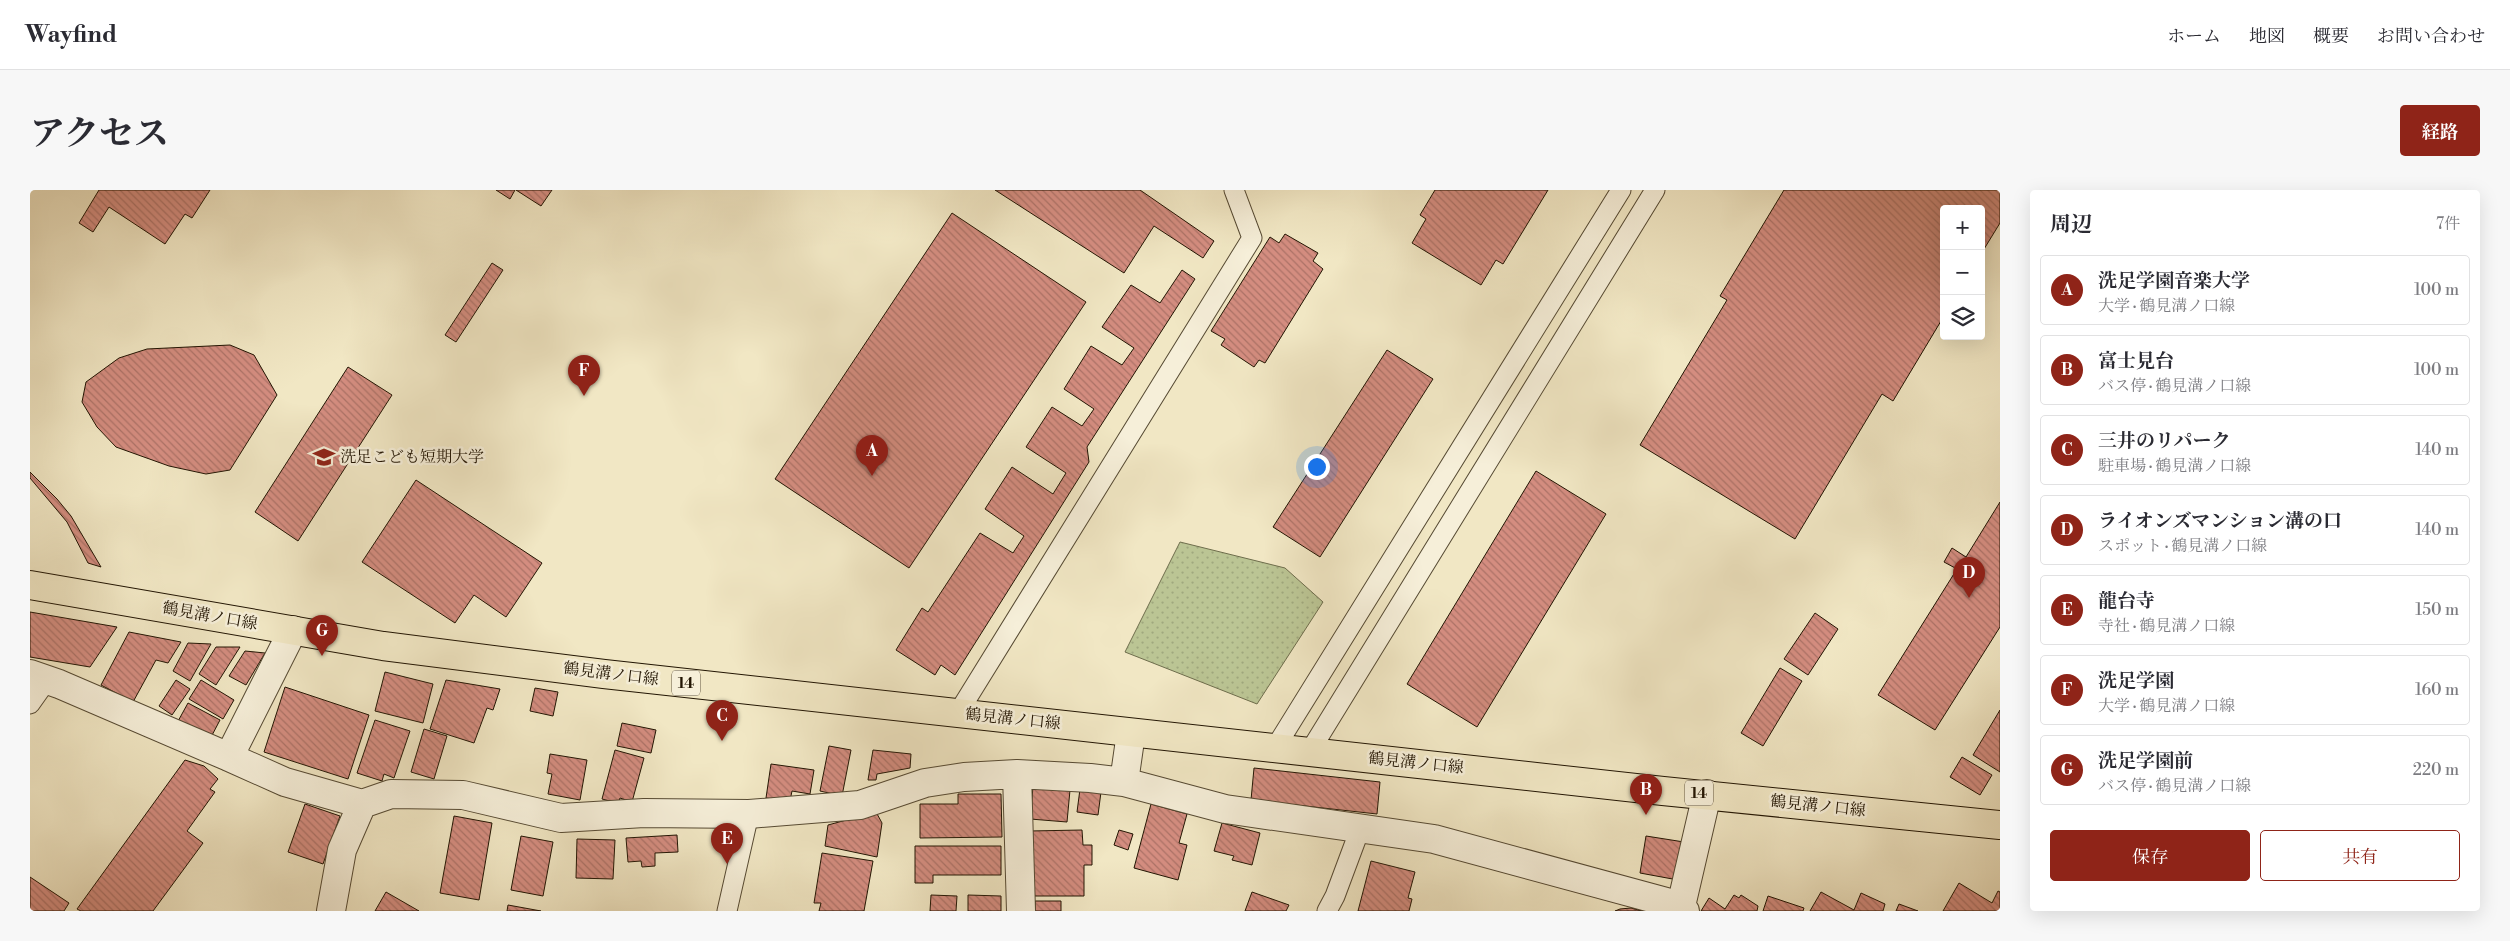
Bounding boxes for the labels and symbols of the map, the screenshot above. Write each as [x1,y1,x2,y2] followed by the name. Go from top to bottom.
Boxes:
[568,355,600,396] pin: F
[856,435,888,476] pin: A
[311,444,337,470] school or university icon: 洗足こども短期大学
[340,447,484,467] place label: 洗足こども短期大学
[1304,454,1330,480] your location
[1953,557,1985,598] pin: D
[161,598,259,634] street label: 鶴見溝ノ口線
[306,615,338,656] pin: G
[562,658,660,690] street label: 鶴見溝ノ口線
[672,670,700,696] road number: 14
[706,700,738,741] pin: C
[964,704,1062,734] street label: 鶴見溝ノ口線
[1367,748,1465,778] street label: 鶴見溝ノ口線
[1630,774,1662,815] pin: B
[1685,780,1713,806] road number: 14
[1769,791,1867,821] street label: 鶴見溝ノ口線
[711,823,743,864] pin: E

